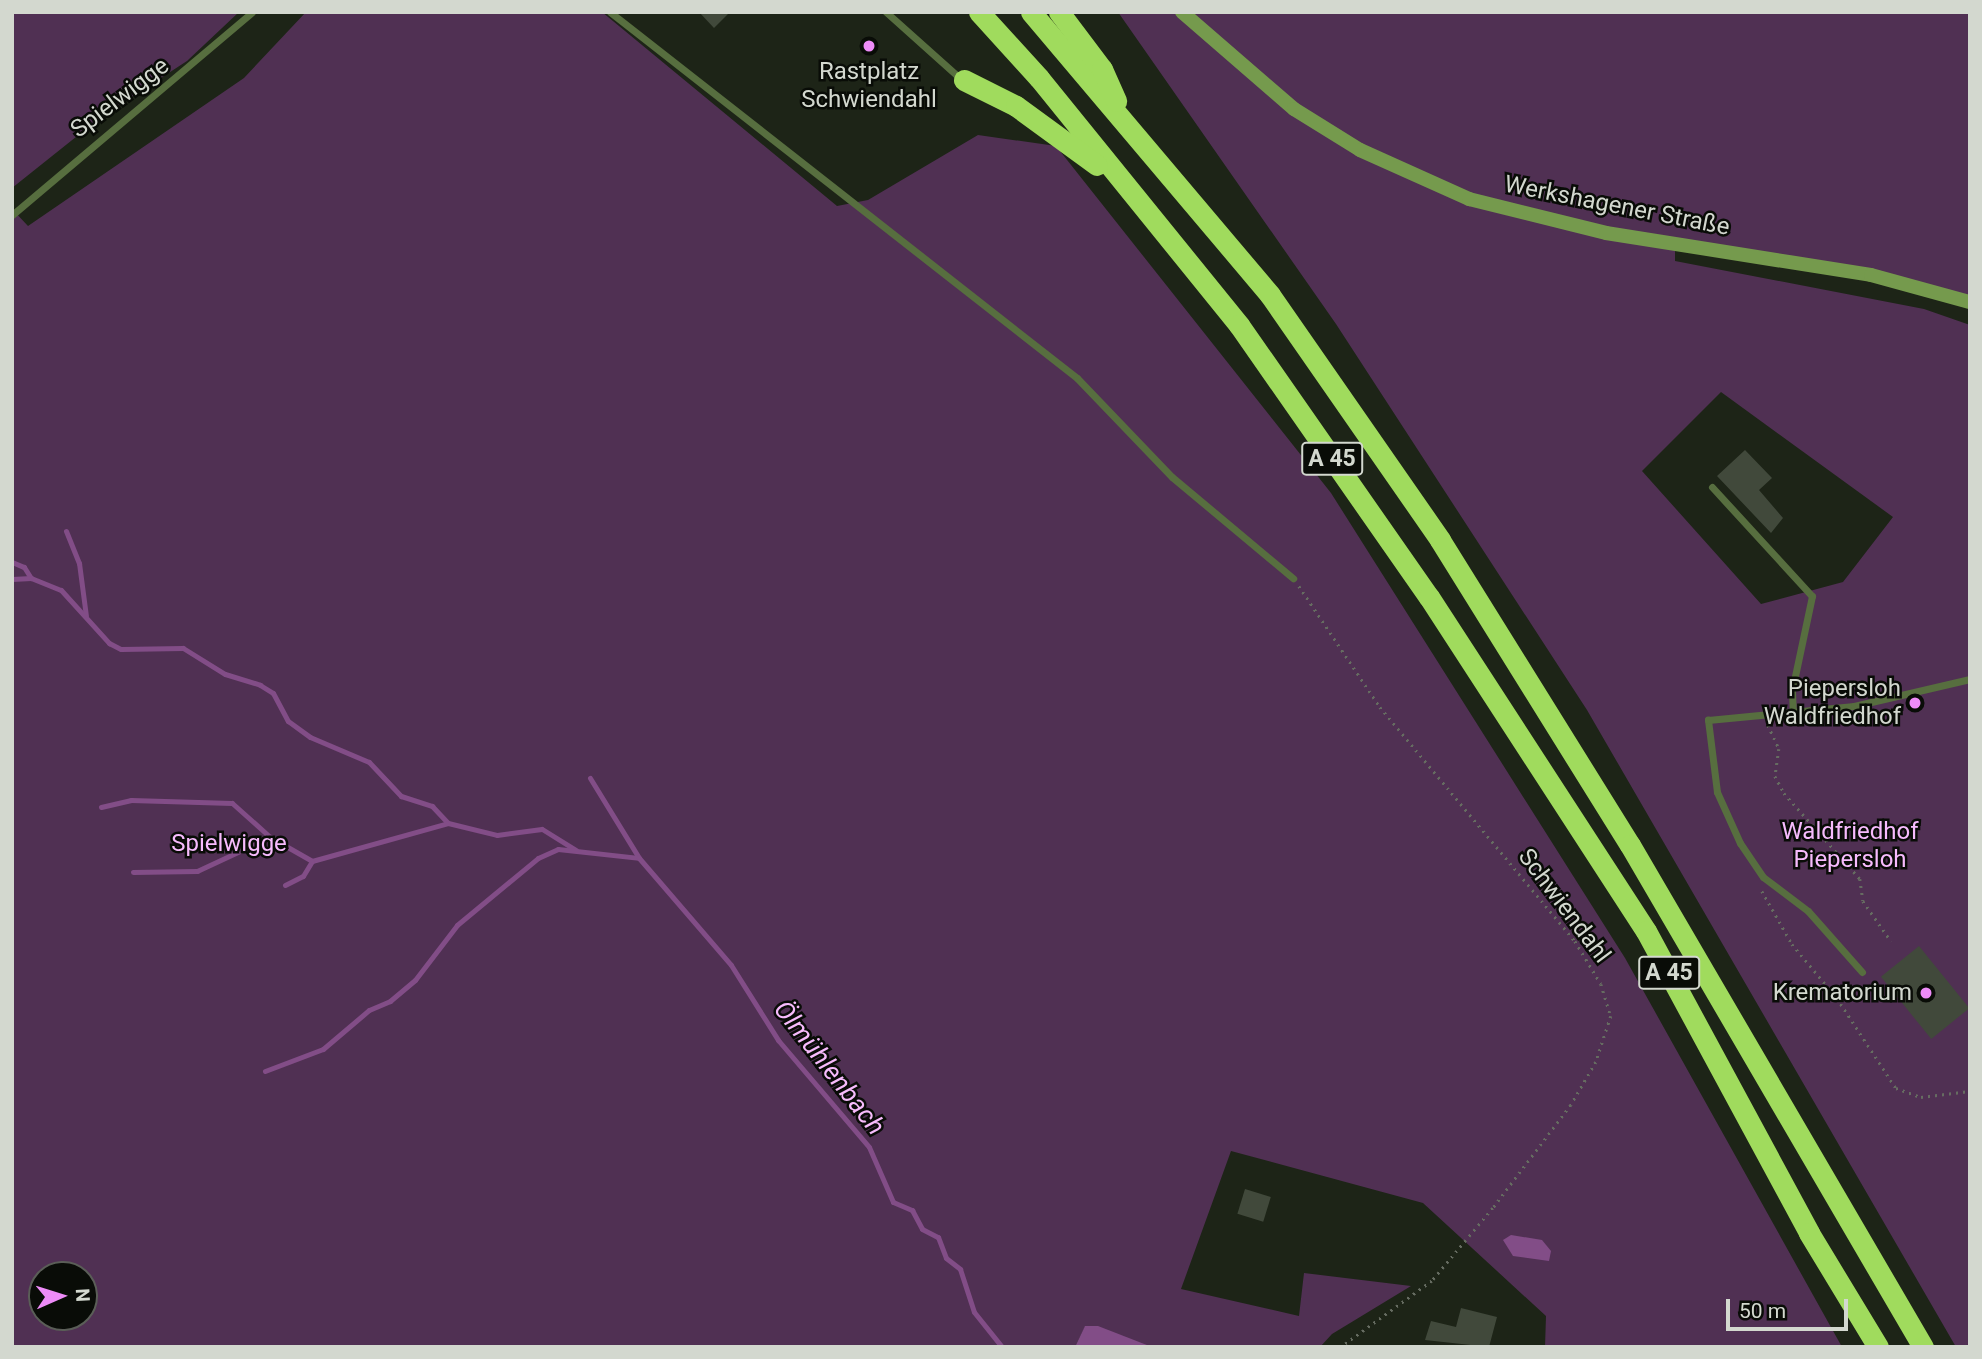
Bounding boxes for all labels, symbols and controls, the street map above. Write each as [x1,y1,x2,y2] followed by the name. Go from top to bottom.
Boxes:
[861,38,877,54] marker: Rastplatz Schwiendahl
[65,52,175,144] street label: Spielwigge
[801,58,937,114] place label: Rastplatz Schwiendahl
[1502,170,1732,242] street label: Werkshagener Straße
[1300,440,1364,478] road number: A 45
[1764,675,1901,731] place label: Piepersloh Waldfriedhof
[1907,695,1923,711] marker: Piepersloh Waldfriedhof
[1781,818,1919,874] park label: Waldfriedhof Piepersloh
[171,830,287,858] park label: Spielwigge
[1512,843,1616,969] street label: Schwiendahl
[1638,954,1700,992] road number: A 45
[1773,979,1912,1007] place label: Krematorium
[1918,985,1934,1001] marker: Krematorium
[767,995,891,1141] water label: Ölmühlenbach
[28,1261,98,1331] north arrow
[1730,1286,1853,1330] scale bar
[71,1288,94,1302] text: N
[1739,1299,1786,1323] text: 50 m

